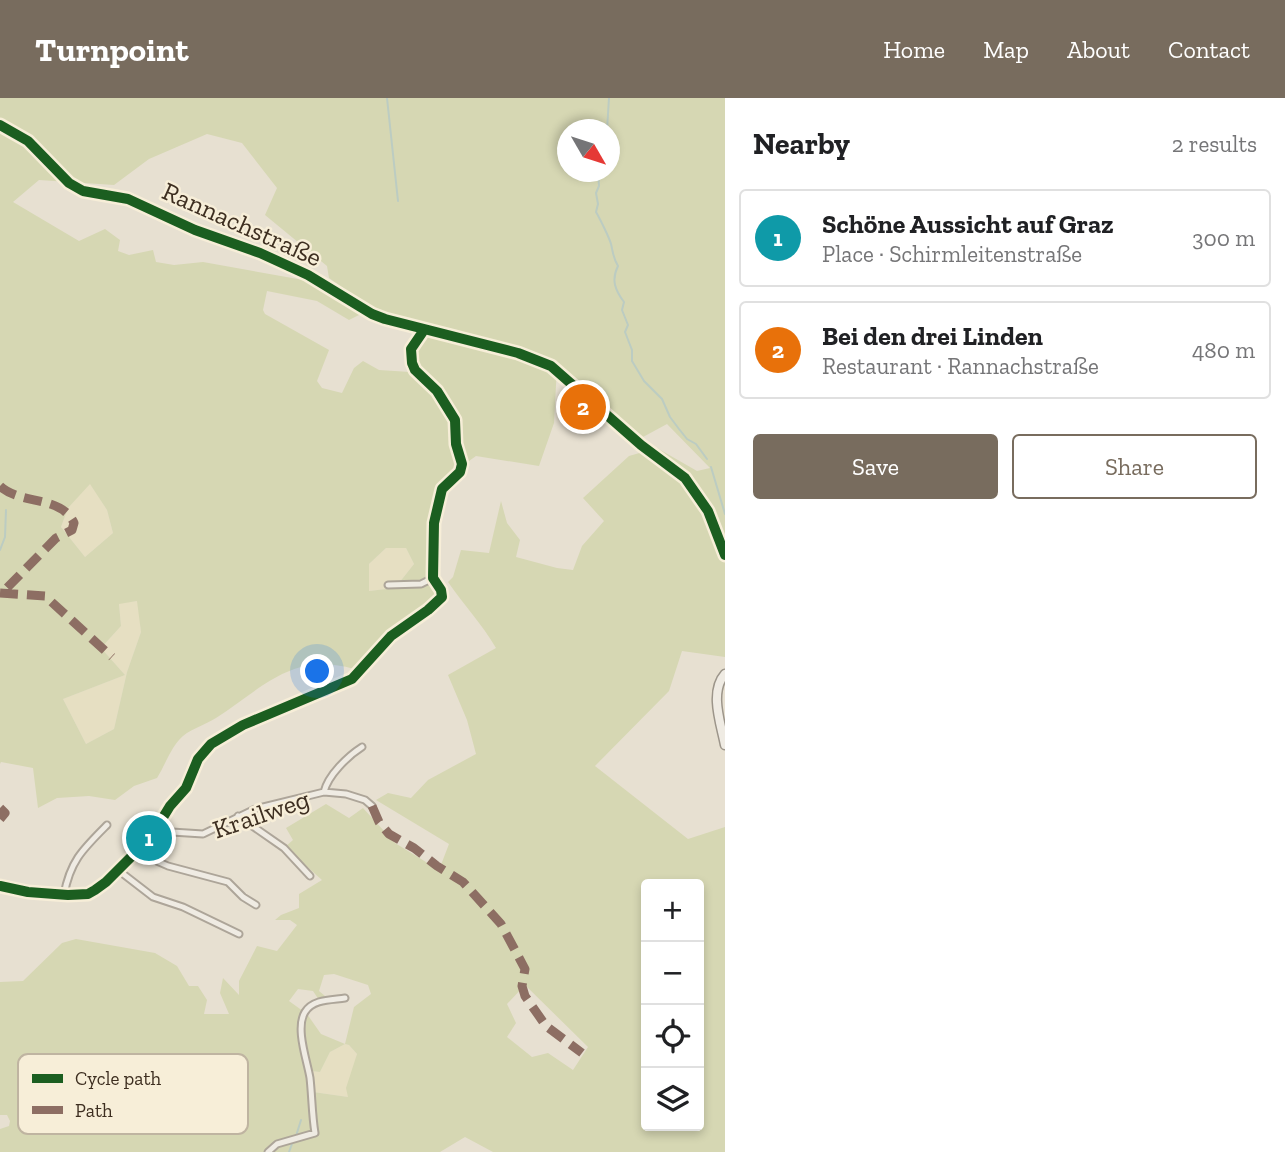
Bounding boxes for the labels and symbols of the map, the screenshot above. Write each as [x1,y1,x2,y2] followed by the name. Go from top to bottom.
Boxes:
[557,119,620,182] north arrow
[157,175,327,273] street label: Rannachstraße
[560,381,606,433] pin: 2
[300,654,334,688] your location
[208,783,314,845] street label: Krailweg
[126,812,172,864] pin: 1
[18,1054,248,1134] legend
[75,1067,161,1090] text: Cycle path
[75,1099,113,1122] text: Path

